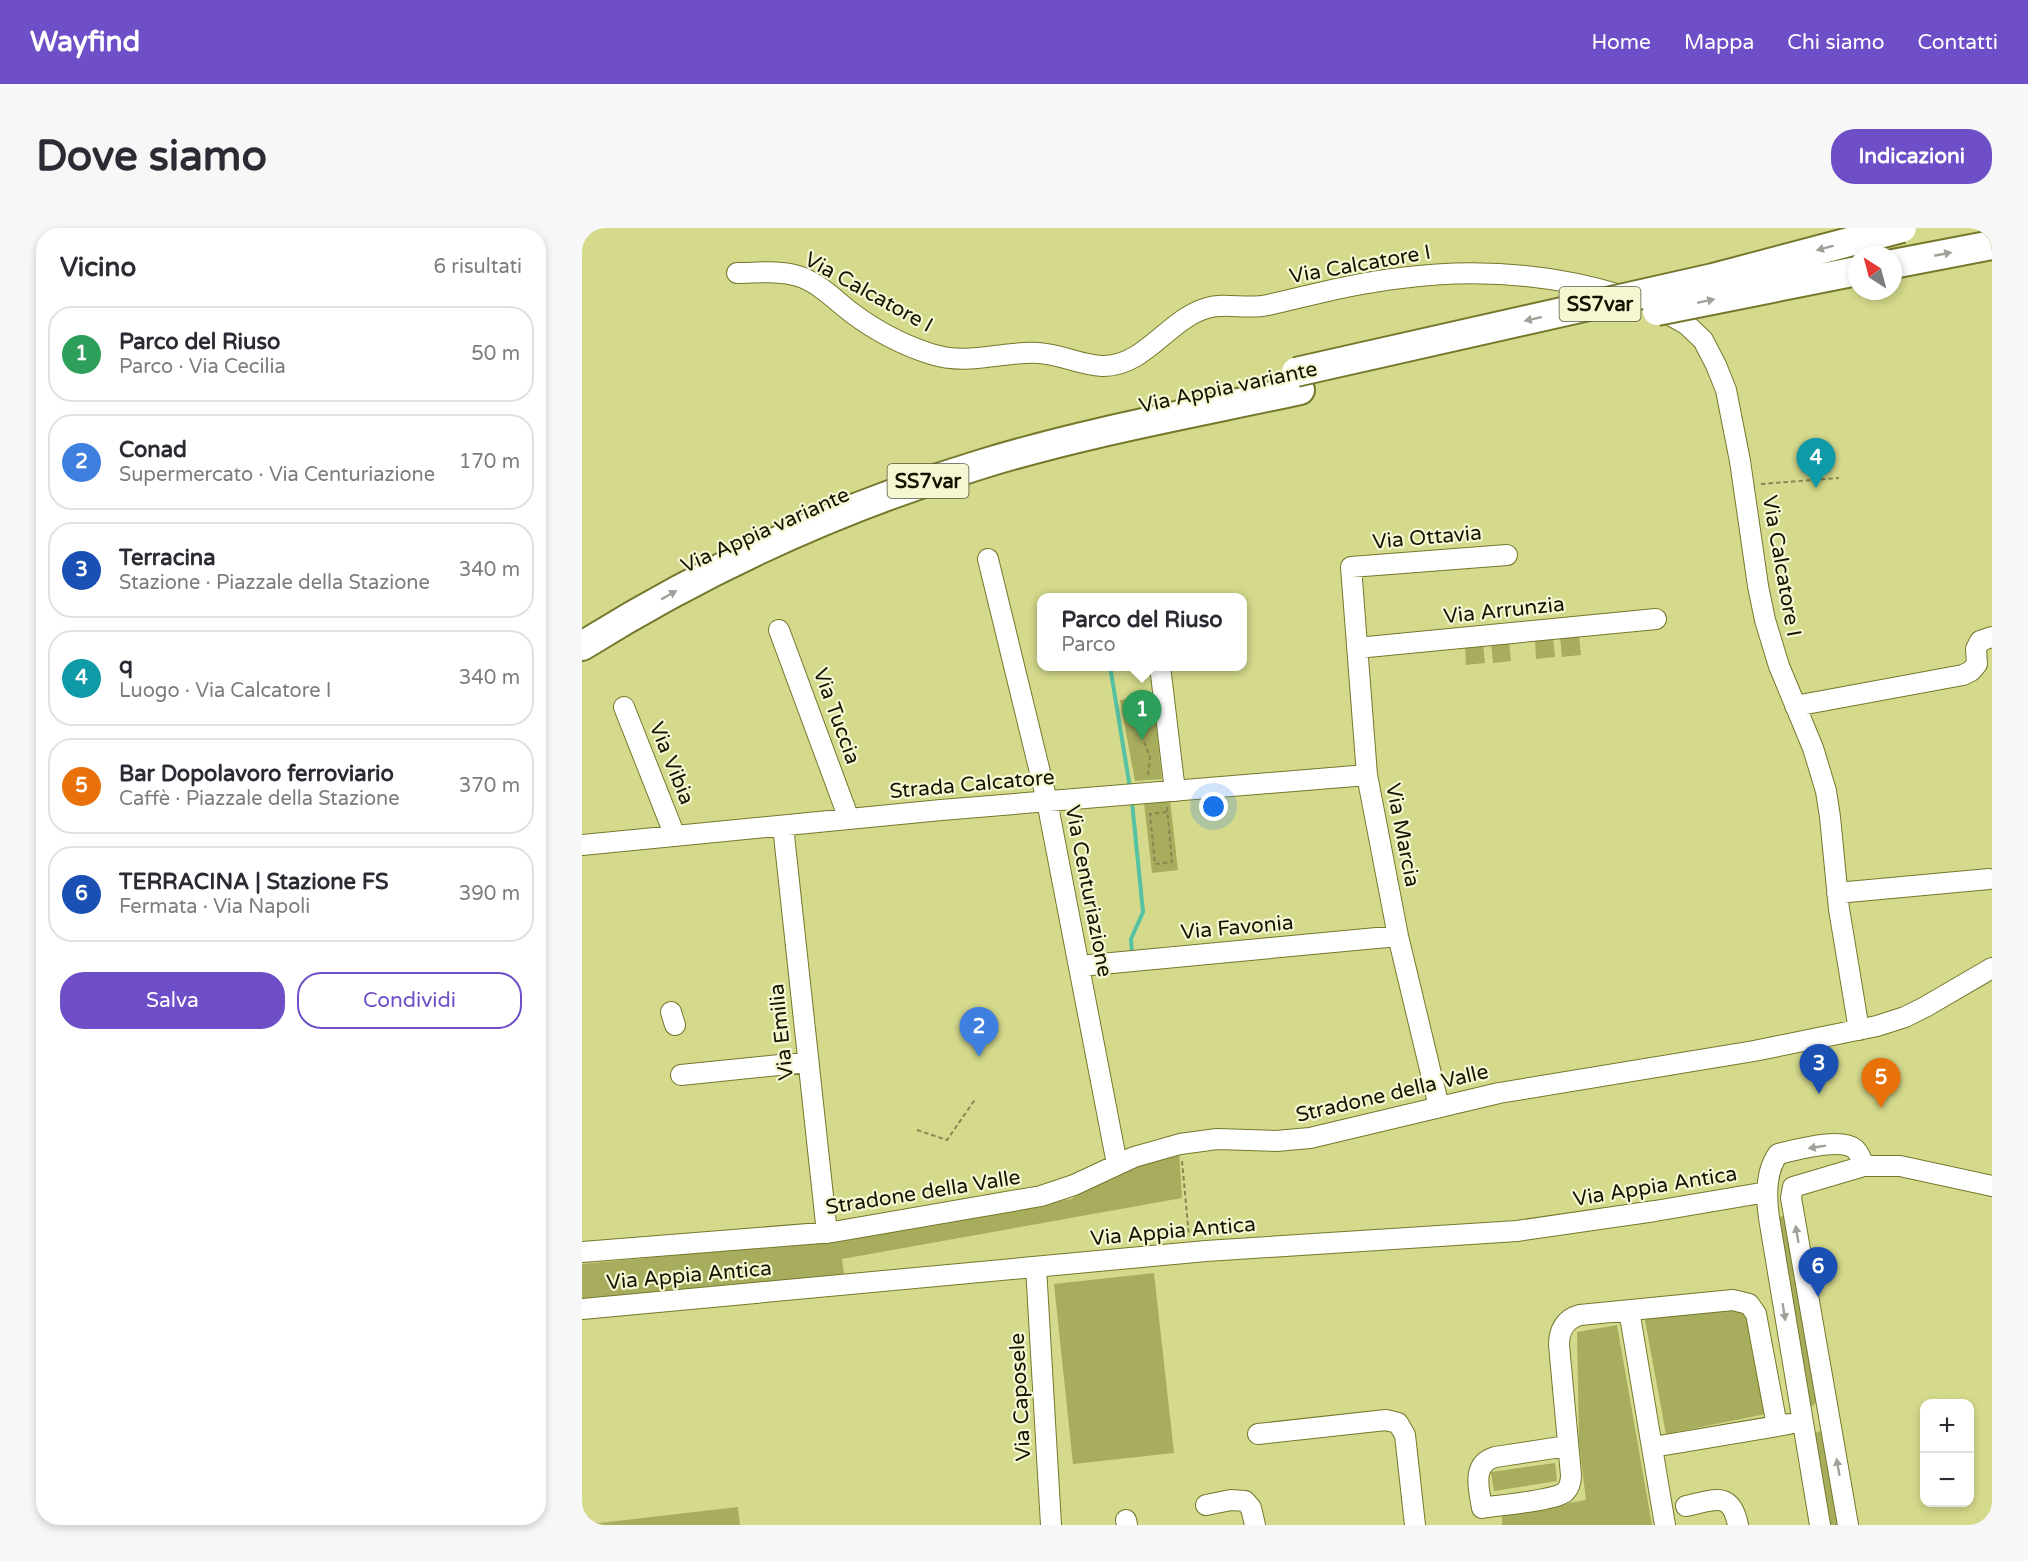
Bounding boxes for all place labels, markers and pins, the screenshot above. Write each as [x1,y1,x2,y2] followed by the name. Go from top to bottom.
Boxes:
[1796,438,1836,488] pin: 4
[1122,690,1162,740] pin: 1
[960,1008,998,1057] pin: 2
[1800,1044,1838,1094] pin: 3
[1862,1058,1900,1108] pin: 5
[1798,1248,1838,1297] pin: 6

